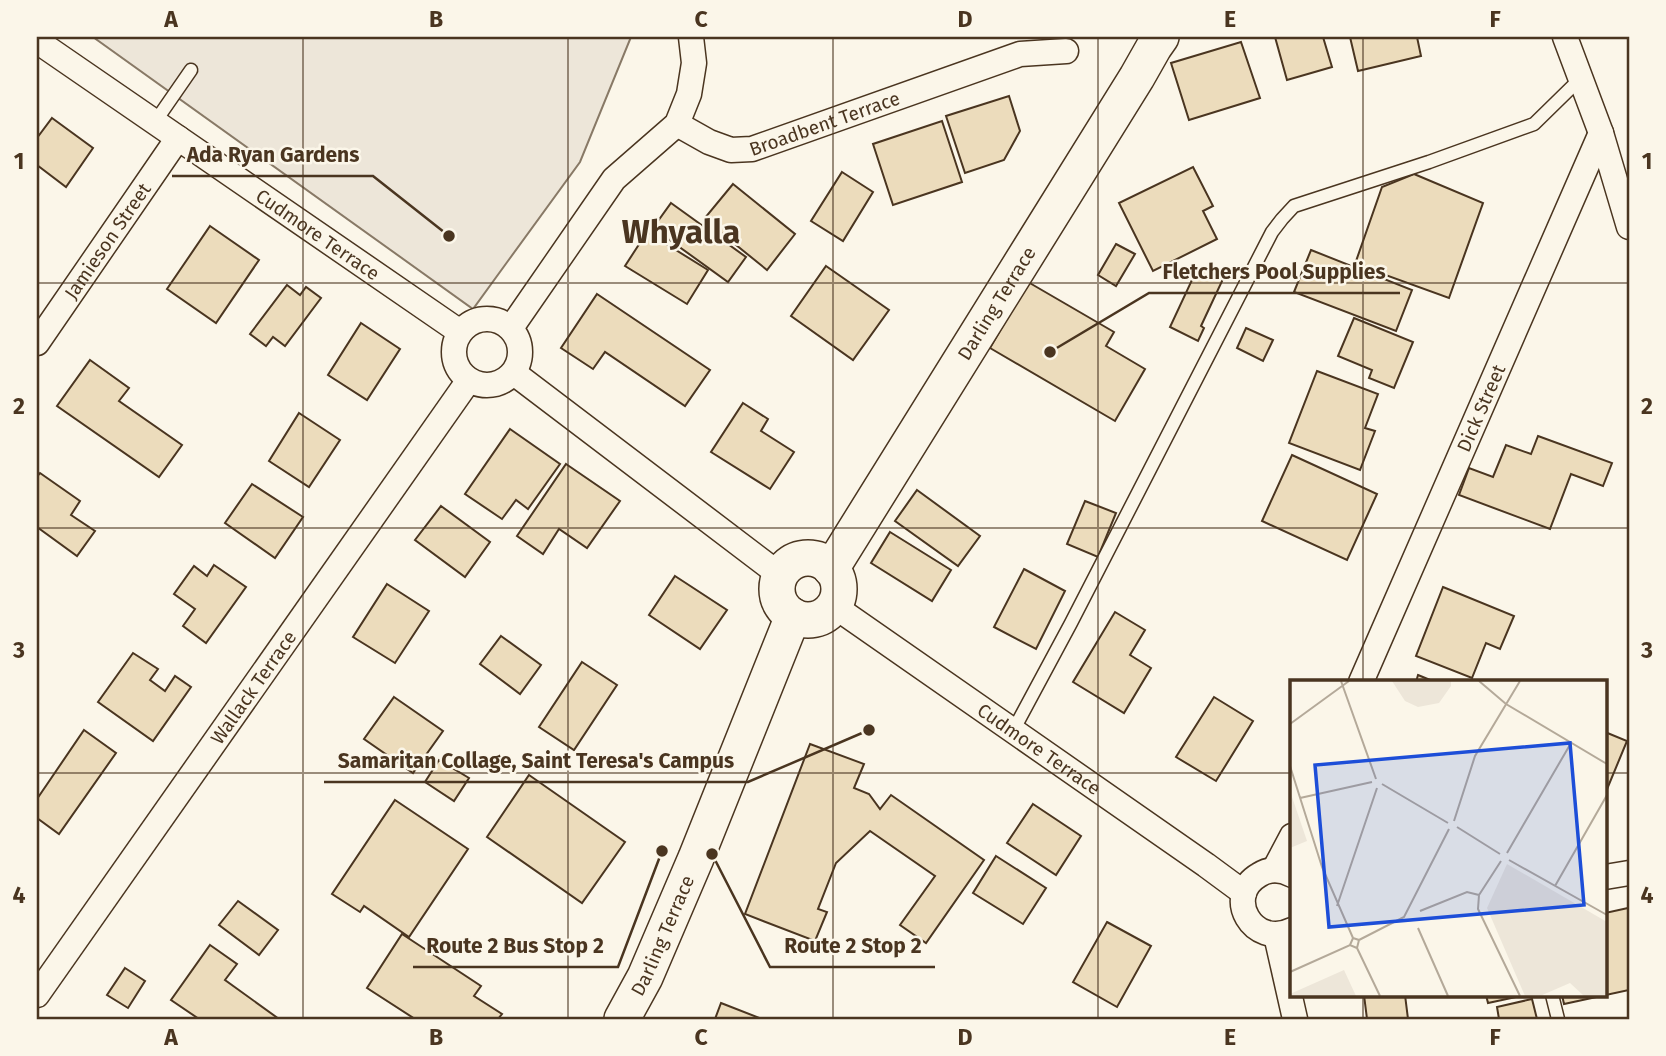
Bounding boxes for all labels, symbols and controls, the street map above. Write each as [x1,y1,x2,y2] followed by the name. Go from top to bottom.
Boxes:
[163,5,178,33] text: A
[429,5,443,33] text: B
[694,5,708,33] text: C
[958,5,973,33] text: D
[1224,5,1236,33] text: E
[1489,5,1501,33] text: F
[746,87,903,161] street label: Broadbent Terrace
[172,134,373,176] callout: Ada Ryan Gardens
[186,142,359,168] text: Ada Ryan Gardens
[14,147,24,175] text: 1
[1642,147,1652,175] text: 1
[60,179,156,304] street label: Jamieson Street
[251,184,384,285] street label: Cudmore Terrace
[622,212,740,252] district label: Whyalla
[953,242,1041,364] street label: Darling Terrace
[1149,251,1400,293] callout: Fletchers Pool Supplies
[1162,259,1386,285] text: Fletchers Pool Supplies
[1452,361,1510,455] street label: Dick Street
[13,392,25,420] text: 2
[1641,392,1653,420] text: 2
[206,627,301,749] street label: Wallack Terrace
[12,636,25,664] text: 3
[1640,636,1653,664] text: 3
[1290,680,1606,996] inset map
[973,698,1105,800] street label: Cudmore Terrace
[324,740,748,782] callout: Samaritan Collage, Saint Teresa's Campus
[338,748,734,774] text: Samaritan Collage, Saint Teresa's Campus
[626,872,699,1000] street label: Darling Terrace
[13,881,26,909] text: 4
[1641,881,1654,909] text: 4
[413,925,618,967] callout: Route 2 Bus Stop 2
[770,925,935,967] callout: Route 2 Stop 2
[426,933,604,959] text: Route 2 Bus Stop 2
[784,933,922,959] text: Route 2 Stop 2
[163,1023,178,1051] text: A
[429,1023,443,1051] text: B
[694,1023,708,1051] text: C
[958,1023,973,1051] text: D
[1224,1023,1236,1051] text: E
[1489,1023,1501,1051] text: F

